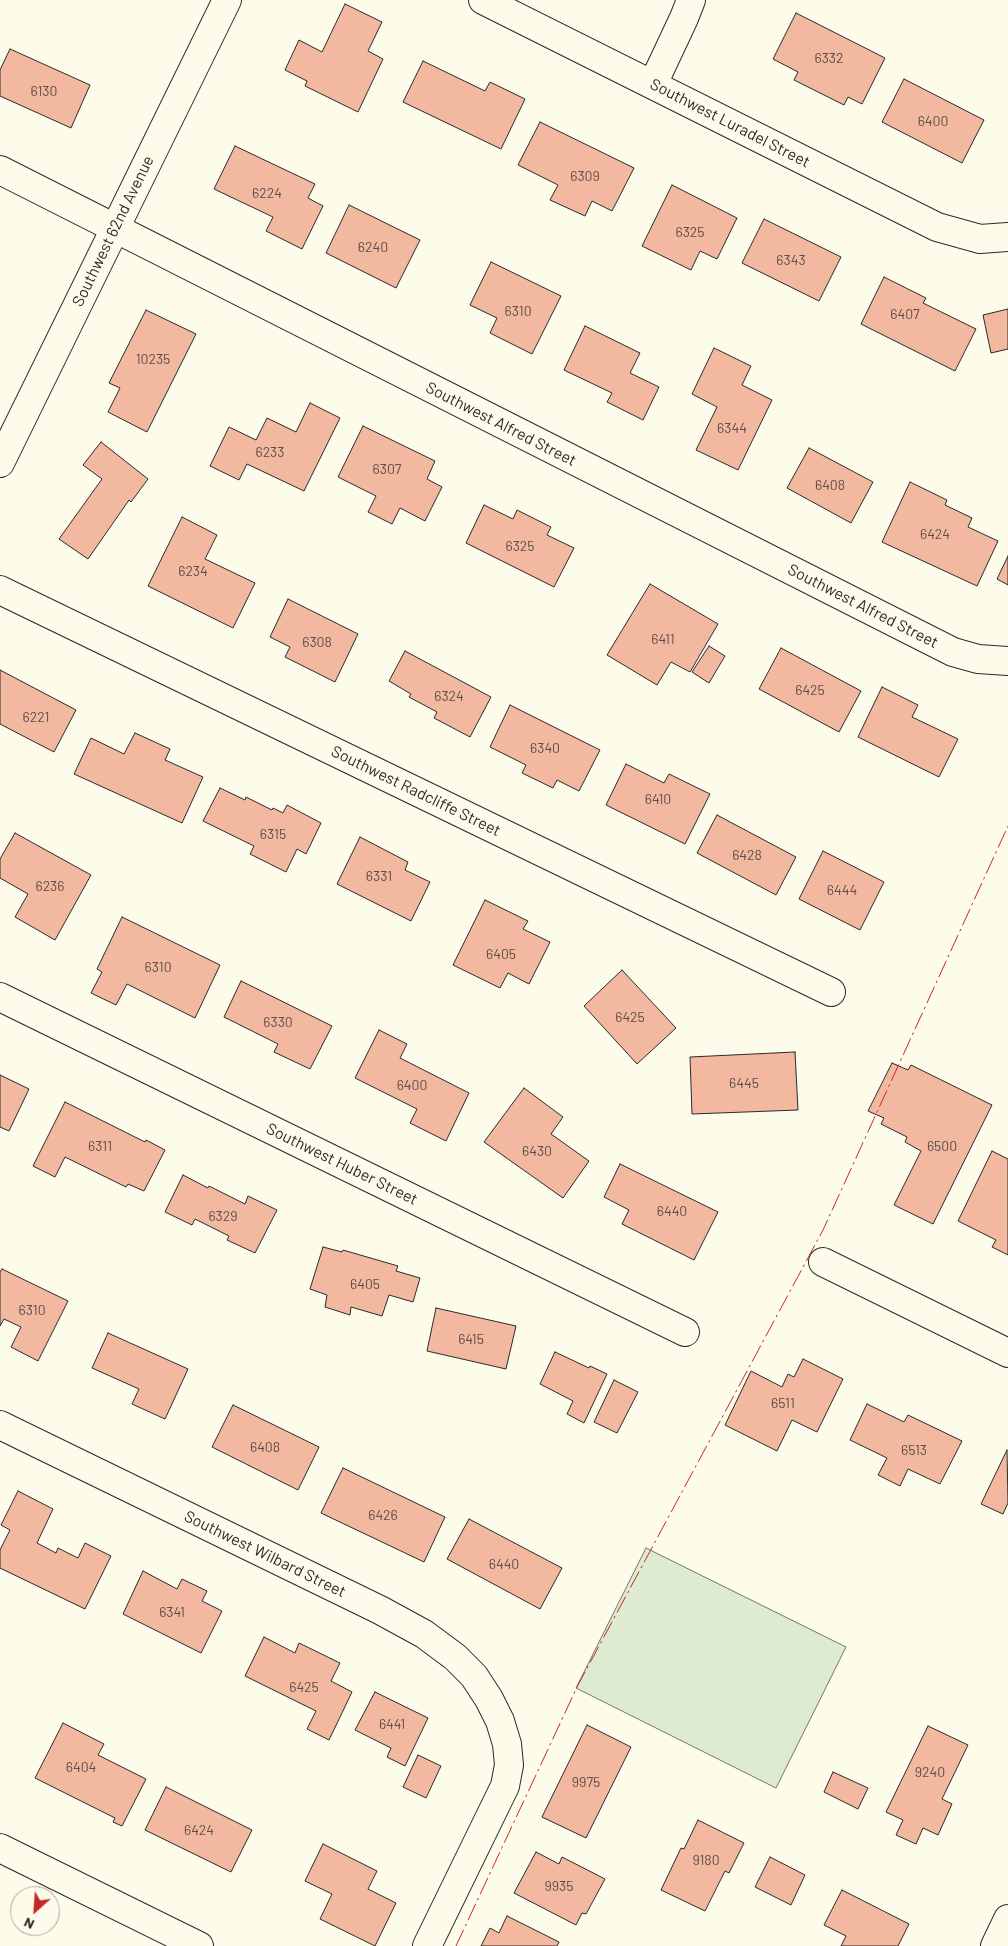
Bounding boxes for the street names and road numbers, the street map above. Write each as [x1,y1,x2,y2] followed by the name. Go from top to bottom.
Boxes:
[647,74,813,172] street label: Southwest Luradel Street
[68,152,158,310] street label: Southwest 62nd Avenue
[423,378,579,470] street label: Southwest Alfred Street
[785,560,941,652] street label: Southwest Alfred Street
[328,742,504,840] street label: Southwest Radcliffe Street
[263,1119,421,1209] street label: Southwest Huber Street
[181,1506,349,1602] street label: Southwest Wilbard Street

